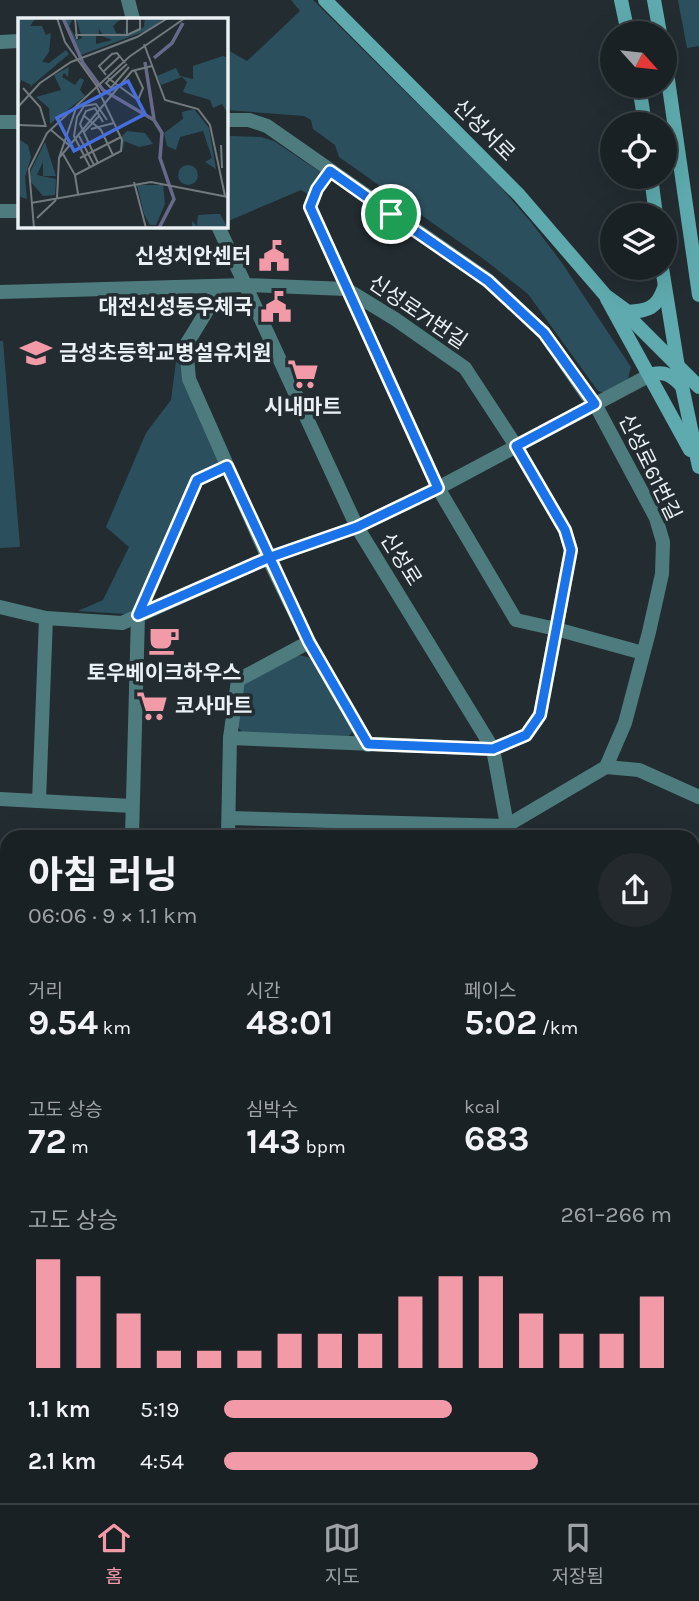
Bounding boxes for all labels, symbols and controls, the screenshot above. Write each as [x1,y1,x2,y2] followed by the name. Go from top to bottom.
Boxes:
[18,18,228,228] inset map
[600,21,677,98] north arrow
[600,21,677,280] map controls
[448,94,520,166] street label: 신성서로
[600,112,677,189] button: locate
[361,184,421,244] pin
[372,195,410,233] icon: arrive
[600,203,677,280] button: layers
[257,239,291,273] public building icon: 신성치안센터
[135,244,251,268] place label: 신성치안센터
[364,270,472,354] street label: 신성로71번길
[259,290,293,324] public building icon: 대전신성동우체국
[98,295,253,319] place label: 대전신성동우체국
[19,336,53,370] school or university icon: 금성초등학교병설유치원
[59,341,272,365] place label: 금성초등학교병설유치원
[286,357,320,391] supermarket icon: 시내마트
[264,395,342,419] place label: 시내마트
[614,410,686,524] street label: 신성로61번길
[375,528,427,590] street label: 신성로
[147,623,181,657] cafe icon: 토우베이크하우스
[87,661,241,685] place label: 토우베이크하우스
[135,689,169,723] supermarket icon: 코사마트
[175,694,252,718] place label: 코사마트
[28,853,177,898] text: 아침 러닝
[598,853,672,927] button: share
[28,902,198,929] text: 06:06 · 9 × 1.1 km
[28,980,63,1002] text: 거리
[246,980,281,1002] text: 시간
[464,980,516,1002] text: 페이스
[28,1002,98,1043] text: 9.54
[246,1002,334,1043] text: 48:01
[464,1002,537,1043] text: 5:02
[98,1017,131,1039] text: km
[537,1017,578,1039] text: /km
[464,1096,500,1118] text: kcal
[28,1099,102,1121] text: 고도 상승
[246,1099,298,1121] text: 심박수
[464,1118,530,1159] text: 683
[28,1121,67,1162] text: 72
[246,1121,301,1162] text: 143
[67,1136,89,1158] text: m
[301,1136,346,1158] text: bpm
[560,1201,672,1228] text: 261–266 m
[28,1207,118,1234] text: 고도 상승
[28,1396,91,1423] text: 1.1 km
[140,1396,179,1423] text: 5:19
[28,1448,96,1475] text: 2.1 km
[140,1448,184,1475] text: 4:54
[95,1519,133,1588] tab: 홈
[323,1519,361,1588] tab: 지도
[551,1519,604,1588] tab: 저장됨

